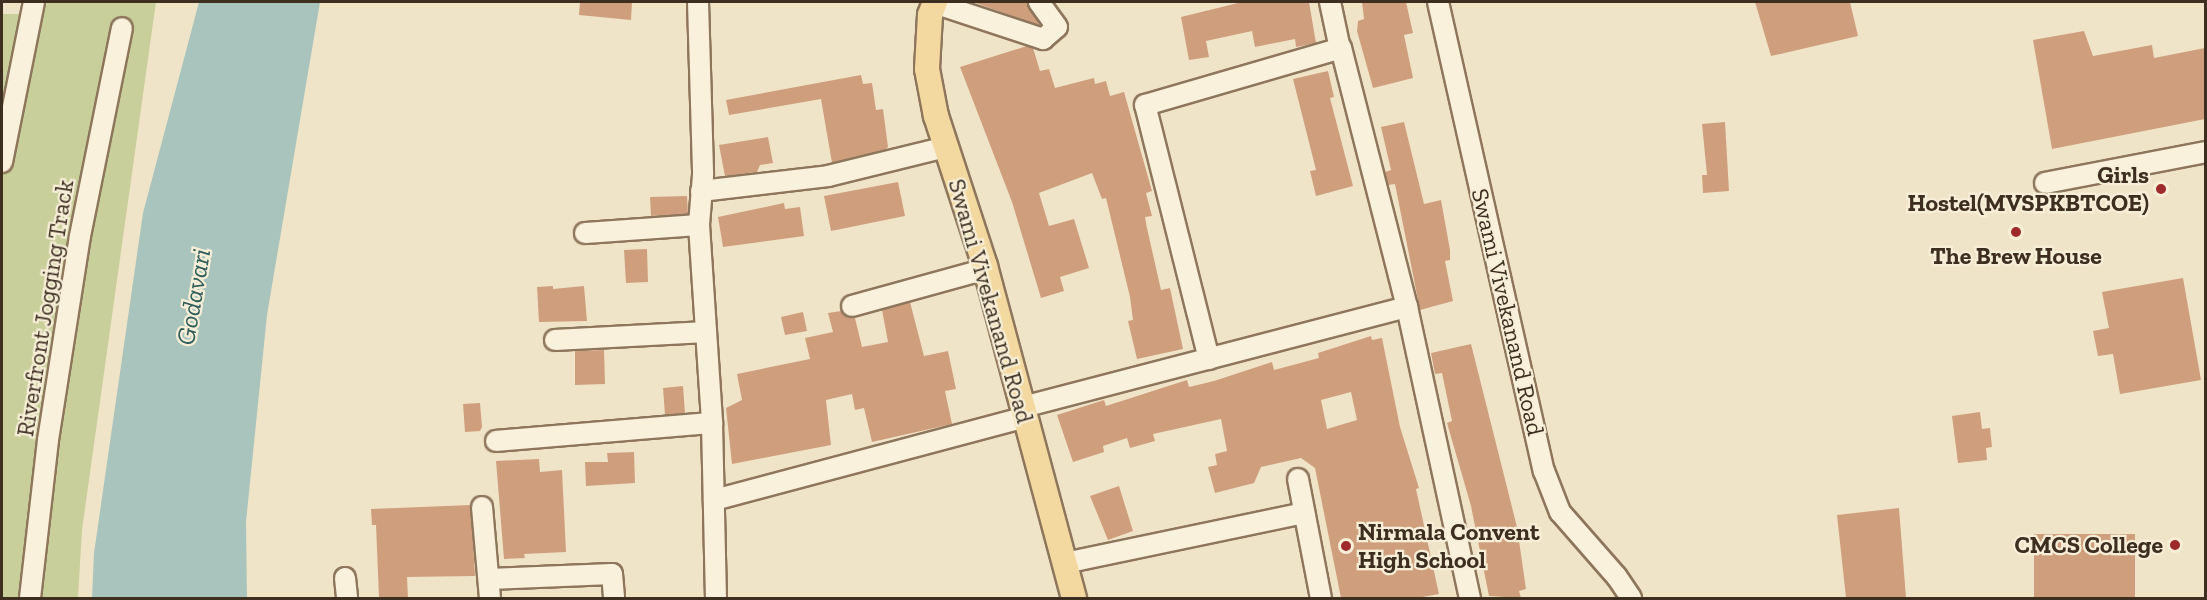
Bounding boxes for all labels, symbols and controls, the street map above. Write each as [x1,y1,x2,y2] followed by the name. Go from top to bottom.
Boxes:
[1908,161,2149,217] place label: Girls Hostel(MVSPKBTCOE)
[942,175,1040,427] street label: Swami Vivekanand Road
[10,177,80,439] street label: Riverfront Jogging Track
[2154,182,2168,196] marker: Girls Hostel(MVSPKBTCOE)
[1465,185,1551,439] street label: Swami Vivekanand Road
[2009,225,2023,239] marker: The Brew House
[1930,242,2102,270] place label: The Brew House
[170,246,218,348] water label: Godavari
[1358,518,1540,574] place label: Nirmala Convent High School
[2014,531,2163,559] place label: CMCS College
[2168,538,2182,552] marker: CMCS College
[1339,539,1353,553] marker: Nirmala Convent High School

